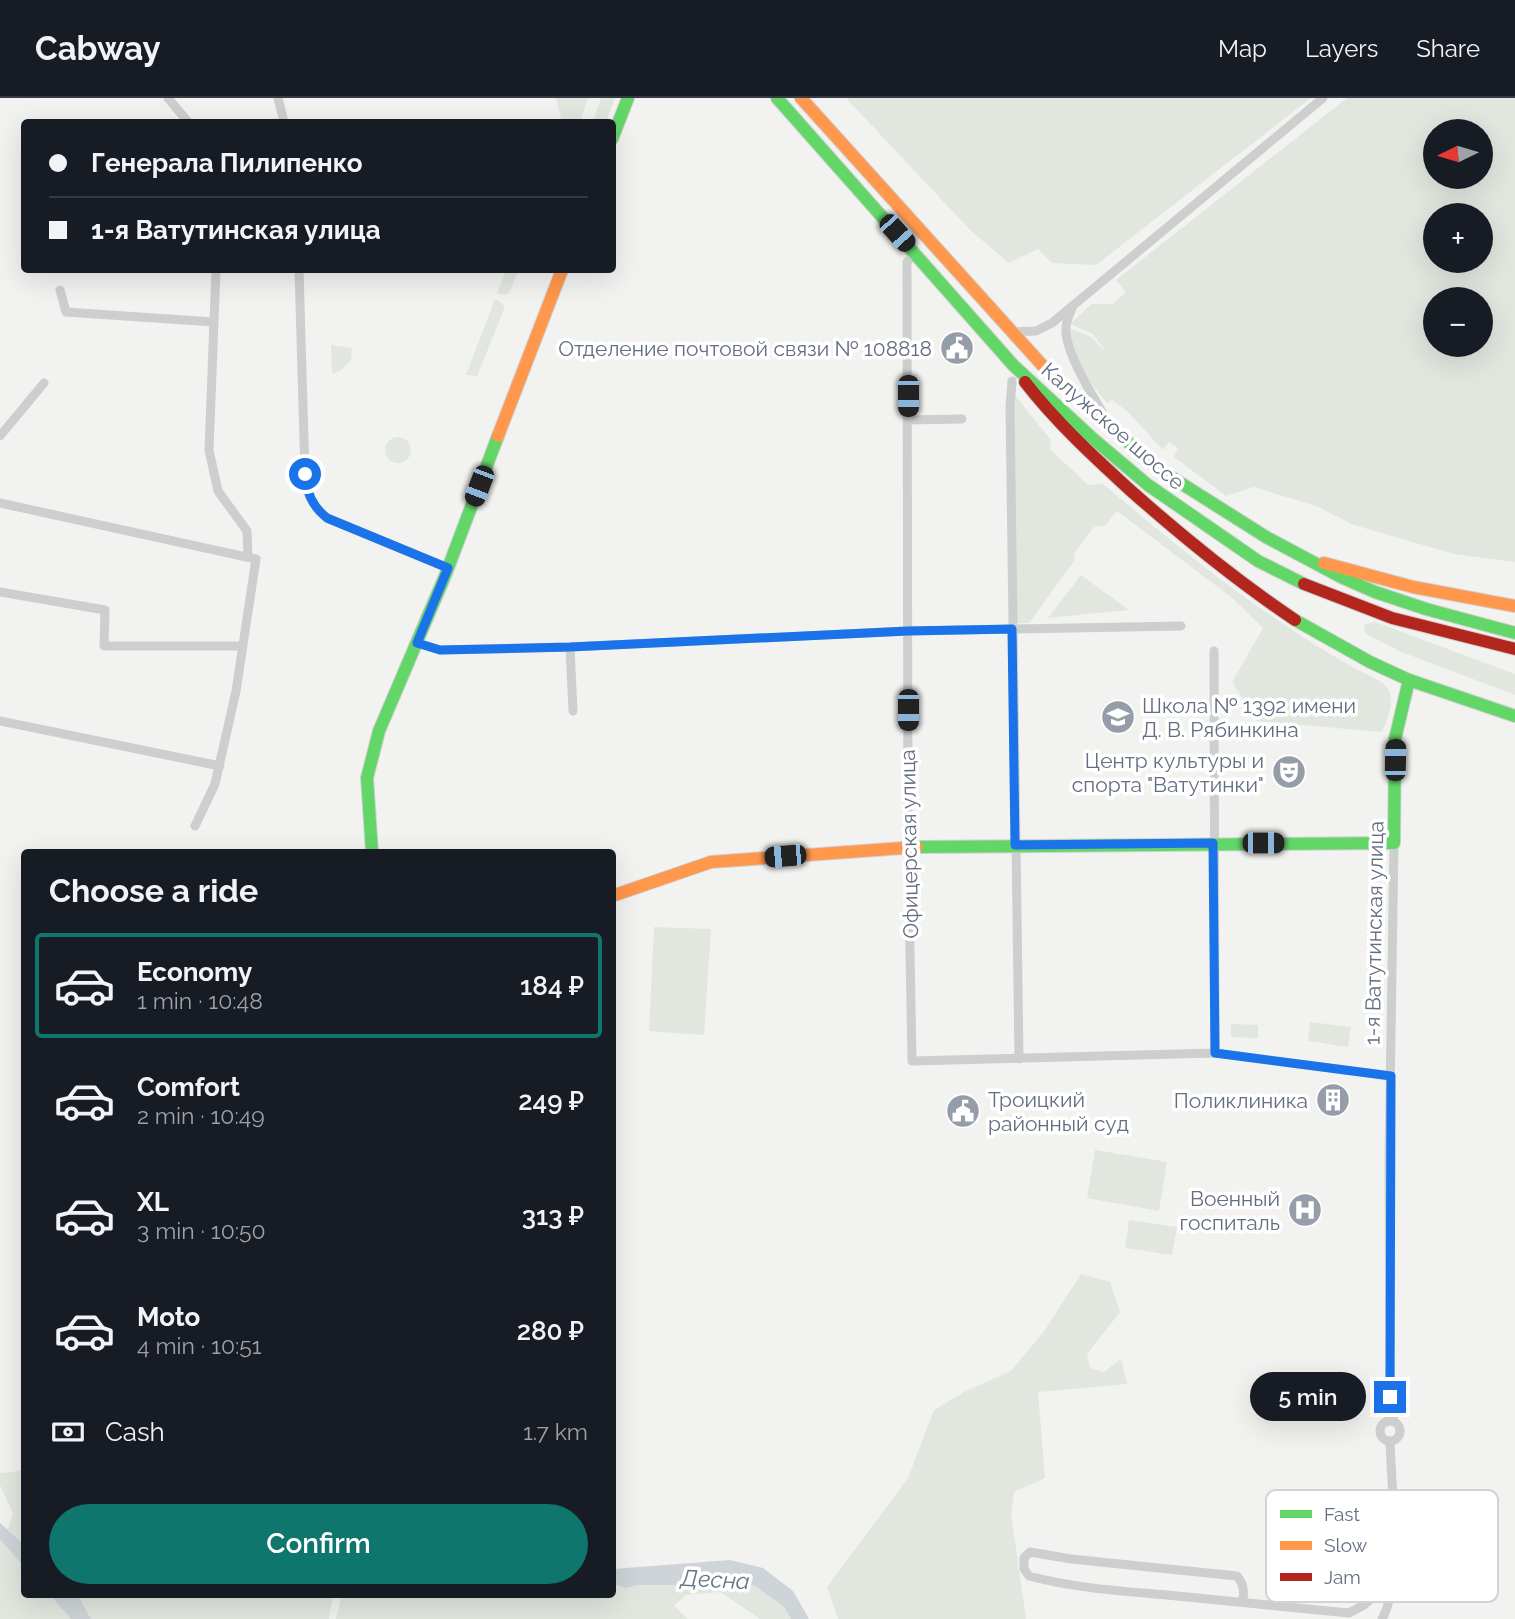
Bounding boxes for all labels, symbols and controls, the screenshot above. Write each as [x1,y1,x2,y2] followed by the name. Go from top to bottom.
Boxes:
[35,29,161,68] text: Cabway
[1218,34,1267,63] text: Map
[1305,34,1378,63] text: Layers
[1416,34,1480,63] text: Share
[1423,119,1493,189] north arrow
[1423,119,1493,357] map controls
[91,148,363,178] text: Генерала Пилипенко
[1423,203,1493,273] button: +
[876,210,919,256] car
[91,215,381,245] text: 1-я Ватутинская улица
[1423,287,1493,357] button: −
[938,329,976,367] public building icon: Отделение почтовой связи № 108818
[558,336,932,361] place label: Отделение почтовой связи № 108818
[1036,357,1190,495] street label: Калужское шоссе
[898,375,919,417] car
[289,458,321,490] route start
[462,463,497,509] car
[898,689,919,731] car
[1142,693,1356,742] place label: Школа № 1392 имени Д. В. Рябинкина
[1099,698,1137,736] school or university icon: Школа № 1392 имени Д. В. Рябинкина
[1385,739,1406,781] car
[1072,748,1264,797] place label: Центр культуры и спорта "Ватутинки"
[895,749,923,939] street label: Офицерская улица
[1270,753,1308,791] theatre icon: Центр культуры и спорта "Ватутинки"
[1360,821,1388,1045] street label: 1-я Ватутинская улица
[1243,833,1285,854] car
[764,844,807,868] car
[49,872,258,909] text: Choose a ride
[53,954,116,1017] icon: car
[137,957,252,987] text: Economy
[520,971,584,1001] text: 184 ₽
[137,987,263,1014] text: 1 min · 10:48
[53,1069,116,1132] icon: car
[137,1072,240,1102] text: Comfort
[1314,1081,1352,1119] building icon: Поликлиника
[518,1086,584,1116] text: 249 ₽
[988,1087,1129,1136] place label: Троицкий районный суд
[1174,1088,1308,1113] place label: Поликлиника
[944,1092,982,1130] public building icon: Троицкий районный суд
[137,1102,265,1129] text: 2 min · 10:49
[53,1184,116,1247] icon: car
[1179,1186,1280,1235] place label: Военный госпиталь
[137,1187,169,1217] text: XL
[1286,1191,1324,1229] hospital icon: Военный госпиталь
[522,1201,584,1231] text: 313 ₽
[137,1217,266,1244] text: 3 min · 10:50
[53,1299,116,1362] icon: car
[137,1302,200,1332] text: Moto
[517,1316,584,1346] text: 280 ₽
[137,1332,262,1359] text: 4 min · 10:51
[1250,1372,1366,1422] callout: 5 min
[1374,1381,1406,1413] route end
[1279,1383,1337,1410] text: 5 min
[49,1413,87,1451] icon: cash
[105,1417,165,1447] text: Cash
[523,1418,588,1445] text: 1.7 km
[1266,1490,1498,1602] legend
[1324,1503,1360,1525] text: Fast
[49,1504,588,1584] button: Confirm
[1324,1534,1368,1556] text: Slow
[679,1564,751,1594] water label: Десна
[1324,1566,1361,1588] text: Jam

